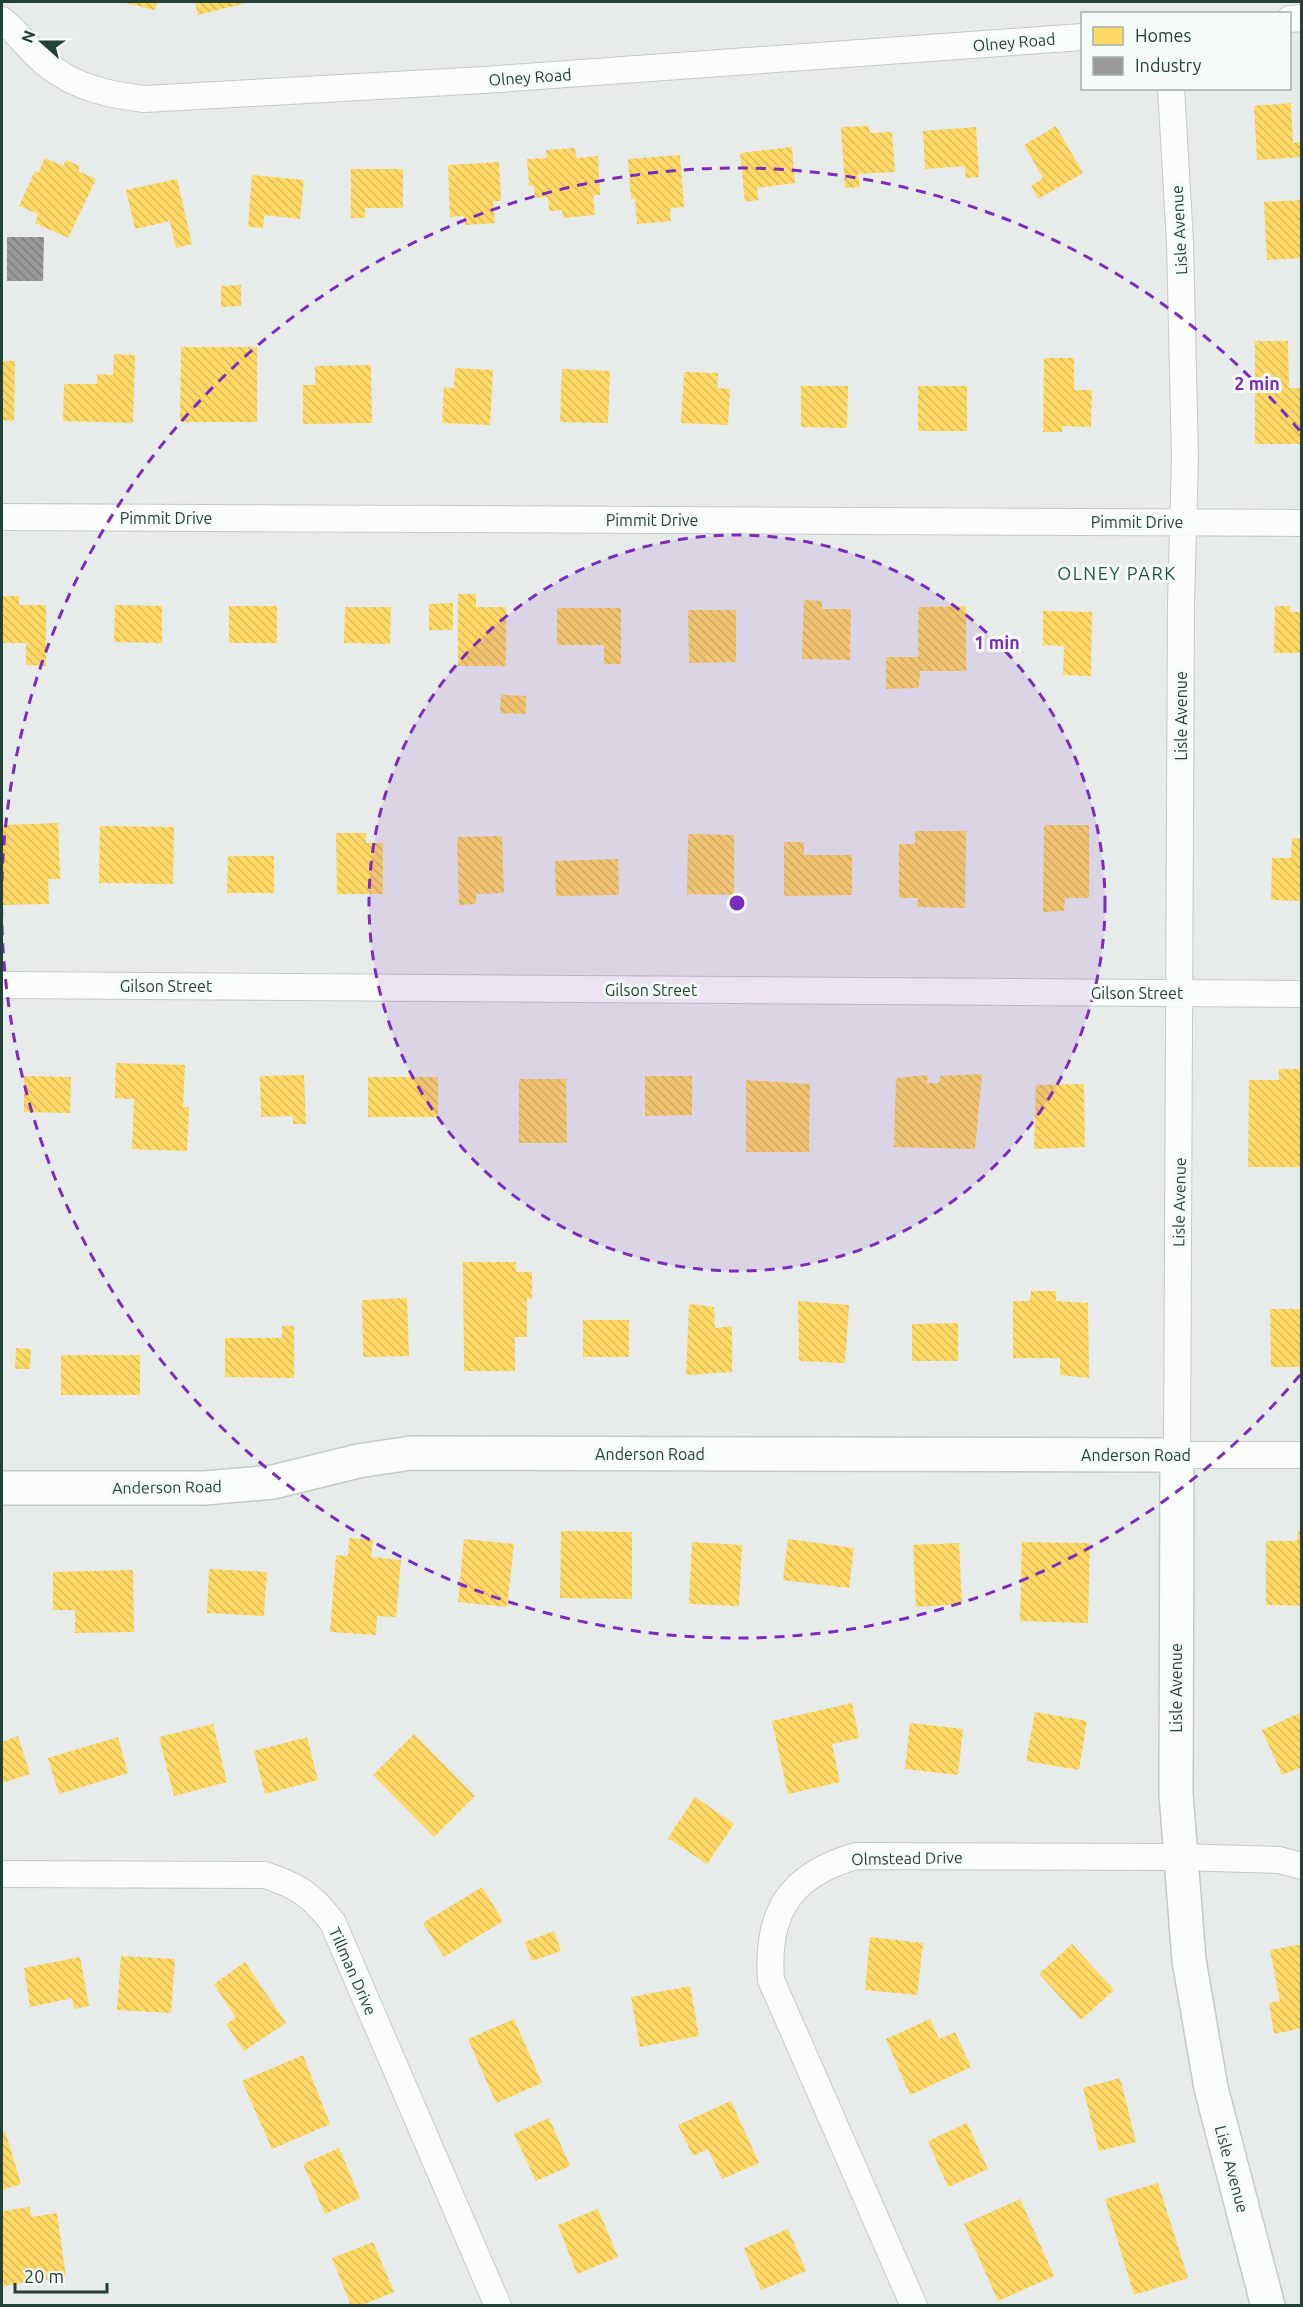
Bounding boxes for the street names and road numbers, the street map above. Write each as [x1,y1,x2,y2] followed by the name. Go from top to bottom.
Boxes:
[972,29,1056,55] street label: Olney Road
[488,65,572,89] street label: Olney Road
[1168,185,1190,275] street label: Lisle Avenue
[120,509,212,527] street label: Pimmit Drive
[606,511,698,529] street label: Pimmit Drive
[1091,513,1183,531] street label: Pimmit Drive
[1172,671,1190,761] street label: Lisle Avenue
[120,977,213,995] street label: Gilson Street
[605,981,698,999] street label: Gilson Street
[1091,984,1184,1002] street label: Gilson Street
[1169,1157,1189,1247] street label: Lisle Avenue
[595,1445,705,1463] street label: Anderson Road
[1081,1446,1191,1464] street label: Anderson Road
[112,1477,222,1497] street label: Anderson Road
[1167,1643,1185,1733] street label: Lisle Avenue
[851,1848,963,1868] street label: Olmstead Drive
[326,1924,380,2018] street label: Tillman Drive
[1212,2123,1252,2215] street label: Lisle Avenue

